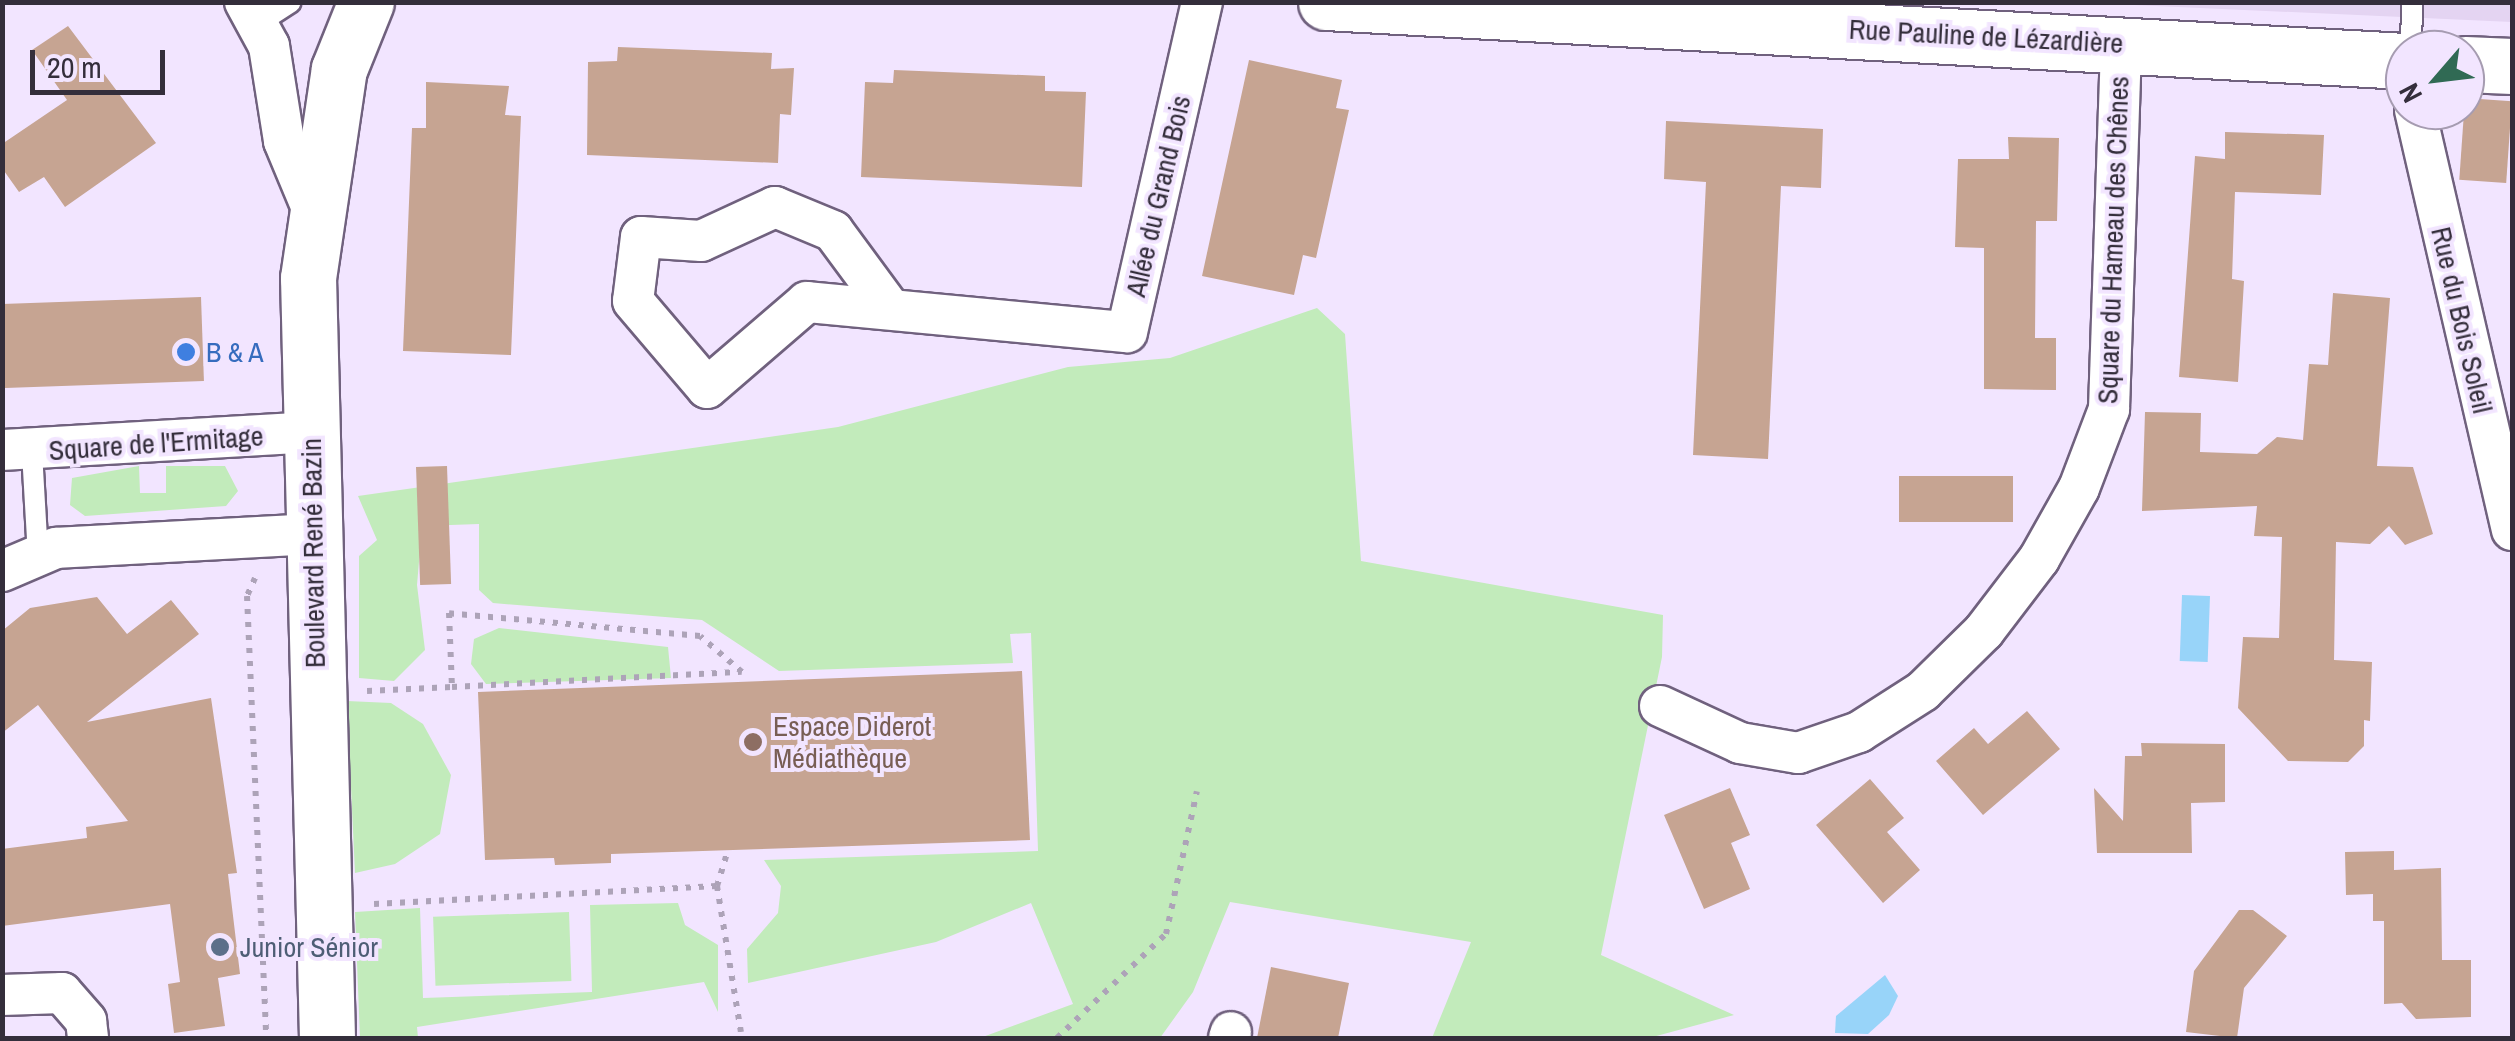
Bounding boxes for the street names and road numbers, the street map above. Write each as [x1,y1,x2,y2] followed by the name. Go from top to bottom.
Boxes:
[1848,12,2124,60] street label: Rue Pauline de Lézardière
[2090,76,2136,404] street label: Square du Hameau des Chênes
[1119,92,1197,300] street label: Allée du Grand Bois
[2424,224,2500,416] street label: Rue du Bois Soleil
[48,419,264,467] street label: Square de l'Ermitage
[294,438,332,668] street label: Boulevard René Bazin

